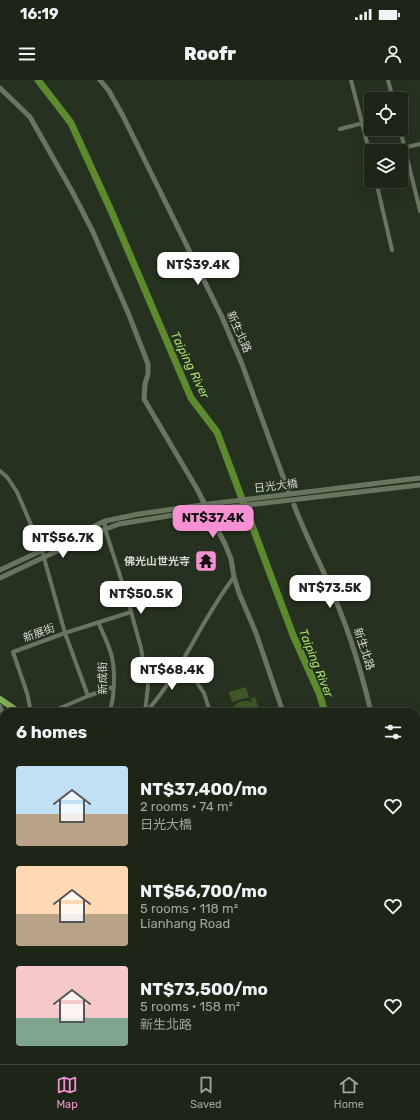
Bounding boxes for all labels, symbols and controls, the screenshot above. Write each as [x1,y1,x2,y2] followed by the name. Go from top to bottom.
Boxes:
[20,5,59,23] text: 16:19
[16,43,38,65] icon: menu
[184,43,236,65] text: Roofr
[382,43,404,65] icon: person
[364,92,408,188] map controls
[364,92,408,136] button: locate
[364,144,408,188] button: layers
[157,252,239,286] pin: NT$39.4K
[166,257,230,272] text: NT$39.4K
[224,309,254,355] street label: 新生北路
[168,329,212,401] water label: Taiping River
[253,477,299,495] street label: 日光大橋
[172,505,254,539] pin: NT$37.4K
[182,510,244,525] text: NT$37.4K
[22,525,104,559] pin: NT$56.7K
[32,530,94,545] text: NT$56.7K
[193,548,219,574] temple icon: 佛光山世光寺
[124,555,190,568] place label: 佛光山世光寺
[289,575,371,609] pin: NT$73.5K
[299,580,361,595] text: NT$73.5K
[100,581,182,615] pin: NT$50.5K
[109,586,173,601] text: NT$50.5K
[21,621,57,645] street label: 新展街
[351,626,377,672] street label: 新生北路
[296,627,336,700] water label: Taiping River
[131,657,213,691] pin: NT$68.4K
[96,661,110,695] street label: 新成街
[140,662,204,677] text: NT$68.4K
[382,721,404,743] icon: filters
[16,722,87,742] text: 6 homes
[140,779,267,799] text: NT$37,400/mo
[48,782,96,830] icon: home
[382,795,404,817] icon: heart
[140,799,233,814] text: 2 rooms · 74 m²
[140,817,192,832] text: 日光大橋
[140,881,267,901] text: NT$56,700/mo
[48,882,96,930] icon: home
[382,895,404,917] icon: heart
[140,901,238,916] text: 5 rooms · 118 m²
[140,916,230,931] text: Lianhang Road
[140,979,268,999] text: NT$73,500/mo
[48,982,96,1030] icon: home
[382,995,404,1017] icon: heart
[140,999,240,1014] text: 5 rooms · 158 m²
[140,1017,192,1032] text: 新生北路
[56,1074,78,1111] tab: Map
[190,1074,222,1111] tab: Saved
[334,1074,364,1111] tab: Home

